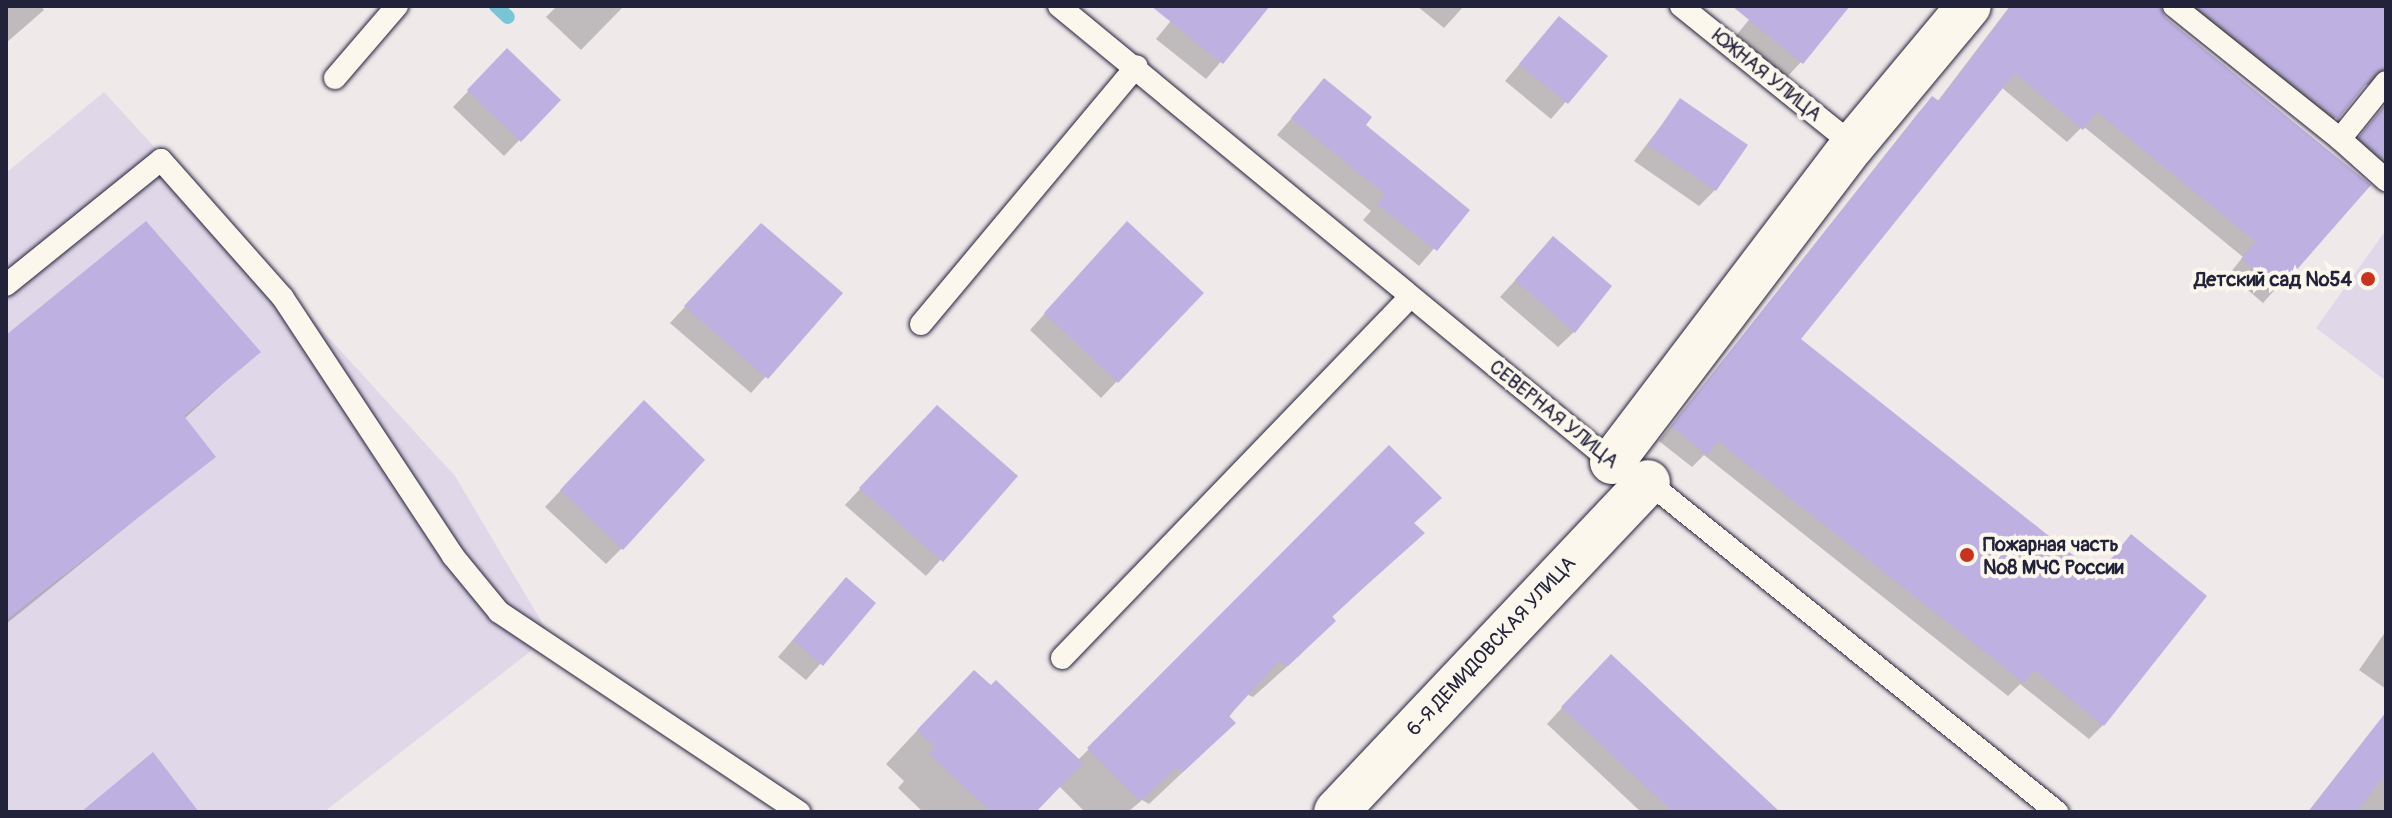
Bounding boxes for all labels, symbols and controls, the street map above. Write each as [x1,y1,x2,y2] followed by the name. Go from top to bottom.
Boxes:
[1707,24,1827,126] street label: ЮЖНАЯ УЛИЦА
[2194,267,2352,291] place label: Детский сад №54
[2359,270,2377,288] marker: Детский сад №54
[1485,355,1623,473] street label: СЕВЕРНАЯ УЛИЦА
[1983,532,2124,579] place label: Пожарная часть №8 МЧС России
[1958,546,1976,564] marker: Пожарная часть №8 МЧС России
[1401,551,1581,741] street label: 6-Я ДЕМИДОВСКАЯ УЛИЦА

